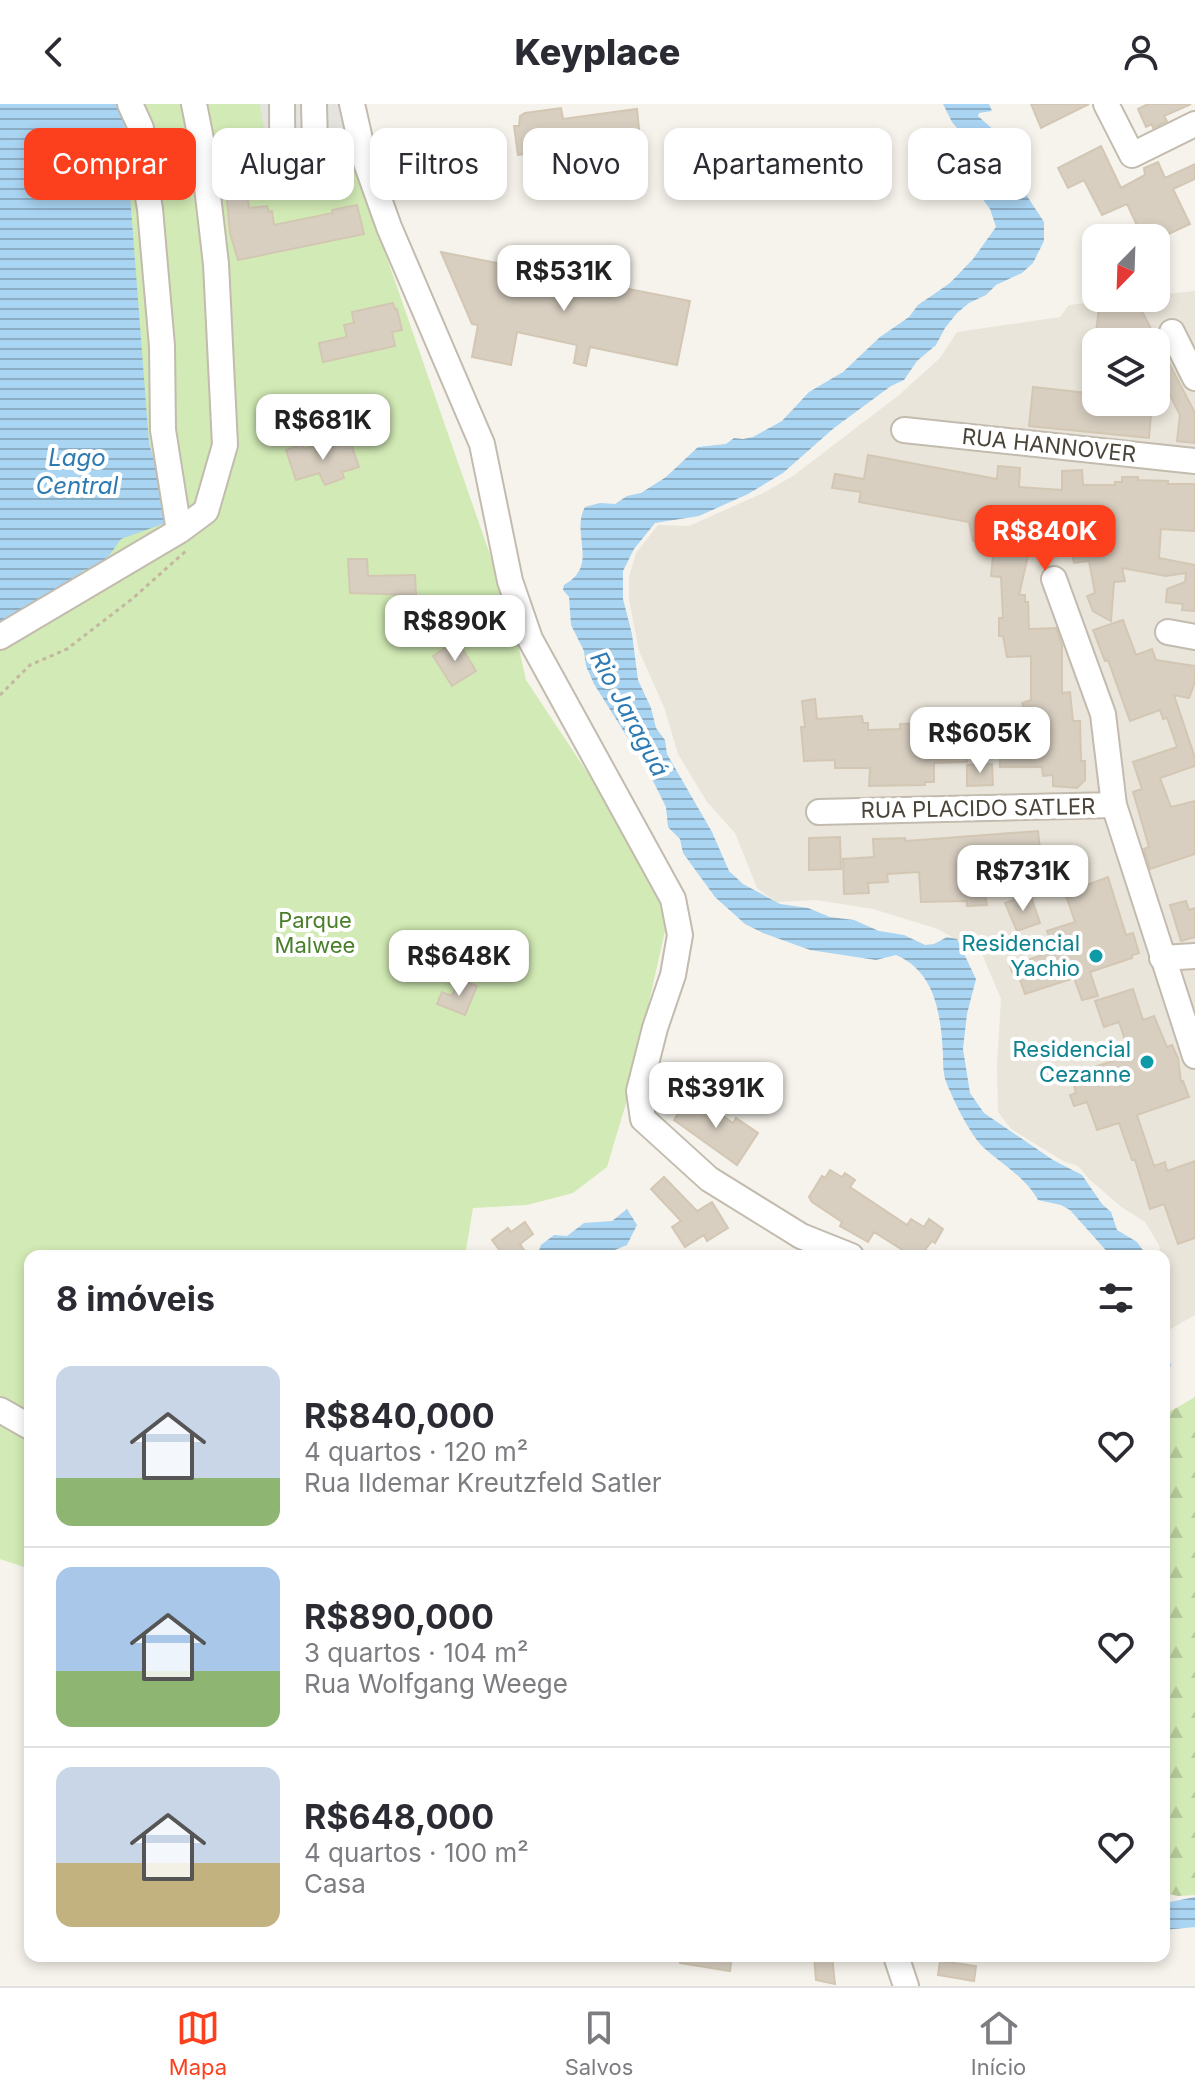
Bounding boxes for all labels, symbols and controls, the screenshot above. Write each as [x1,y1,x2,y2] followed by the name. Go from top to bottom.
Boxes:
[32,30,76,74] icon: back
[515,30,680,74] text: Keyplace
[1119,30,1163,74] icon: person
[24,128,196,200] chip: Comprar
[212,128,354,200] chip: Alugar
[370,128,507,200] chip: Filtros
[523,128,648,200] chip: Novo
[664,128,892,200] chip: Apartamento
[908,128,1031,200] chip: Casa
[1082,224,1170,312] north arrow
[1082,224,1170,416] map controls
[499,245,629,313] pin: R$531K
[515,255,613,286] text: R$531K
[1082,328,1170,416] button: layers
[258,394,388,462] pin: R$681K
[274,404,372,435] text: R$681K
[961,423,1137,467] street label: RUA HANNOVER
[36,443,118,500] water label: Lago Central
[980,505,1110,573] pin: R$840K
[993,515,1097,546] text: R$840K
[390,595,520,663] pin: R$890K
[403,605,507,636] text: R$890K
[584,646,675,781] water label: Rio Jaraguá
[915,707,1045,775] pin: R$605K
[928,717,1032,748] text: R$605K
[860,793,1096,823] street label: RUA PLACIDO SATLER
[958,845,1088,913] pin: R$731K
[975,855,1071,886] text: R$731K
[275,907,355,958] park label: Parque Malwee
[394,930,524,998] pin: R$648K
[962,930,1080,981] place label: Residencial Yachio
[407,940,511,971] text: R$648K
[1087,947,1105,965] marker: Residencial Yachio
[1013,1036,1131,1087] place label: Residencial Cezanne
[1138,1053,1156,1071] marker: Residencial Cezanne
[651,1062,781,1130] pin: R$391K
[667,1072,765,1103] text: R$391K
[1094,1276,1138,1320] icon: filters
[56,1278,215,1319] text: 8 imóveis
[304,1395,495,1436] text: R$840,000
[120,1398,216,1494] icon: home
[1094,1424,1138,1468] icon: heart
[304,1436,528,1467] text: 4 quartos · 120 m²
[304,1467,662,1498] text: Rua Ildemar Kreutzfeld Satler
[304,1596,494,1637] text: R$890,000
[120,1599,216,1695] icon: home
[1094,1625,1138,1669] icon: heart
[304,1637,529,1668] text: 3 quartos · 104 m²
[304,1668,568,1699] text: Rua Wolfgang Weege
[304,1796,494,1837] text: R$648,000
[120,1799,216,1895] icon: home
[1094,1825,1138,1869] icon: heart
[304,1837,529,1868] text: 4 quartos · 100 m²
[304,1868,366,1899] text: Casa
[169,2006,227,2080] tab: Mapa
[565,2006,633,2080] tab: Salvos
[971,2006,1026,2080] tab: Início

